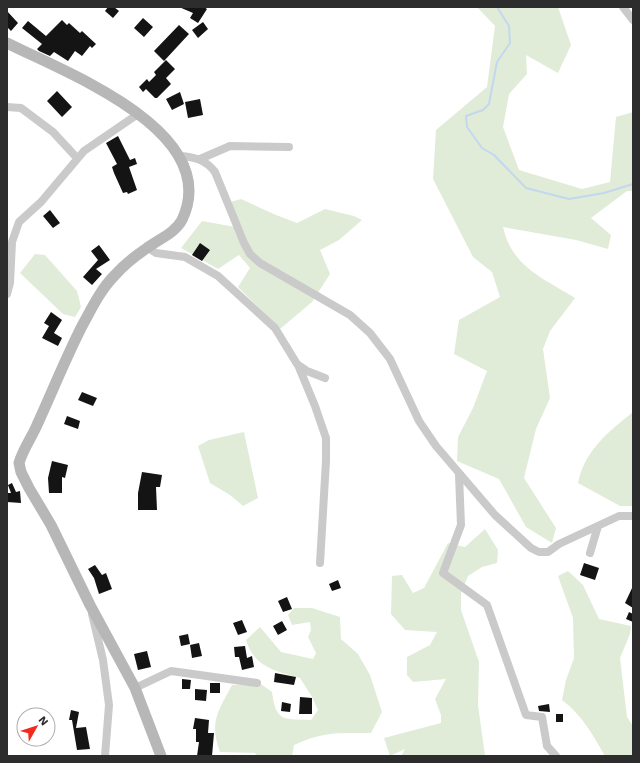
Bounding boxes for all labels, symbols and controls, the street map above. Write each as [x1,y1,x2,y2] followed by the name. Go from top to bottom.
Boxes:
[16,707,56,747] north arrow
[36,714,51,728] text: N

